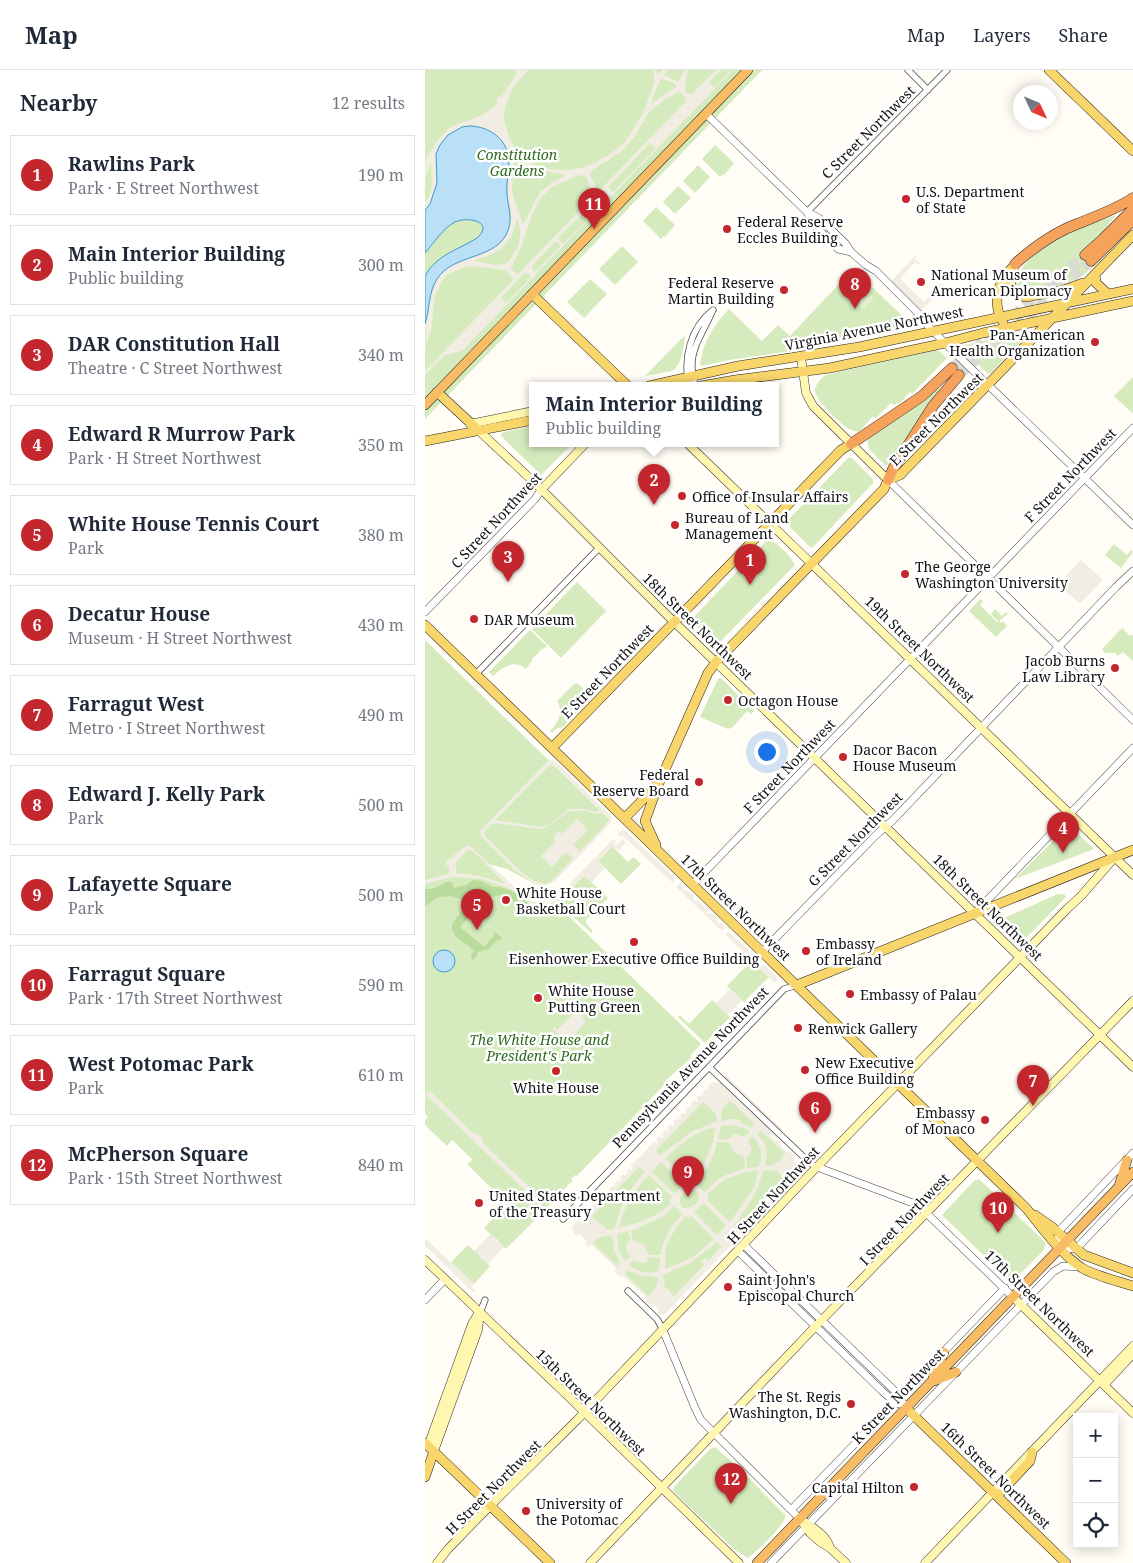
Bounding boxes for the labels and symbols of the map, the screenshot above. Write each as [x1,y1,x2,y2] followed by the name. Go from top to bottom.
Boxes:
[817,81,919,183] street label: C Street Northwest
[1013,85,1058,130] north arrow
[477,145,558,180] park label: Constitution Gardens
[916,182,1024,217] place label: U.S. Department of State
[578,188,610,229] pin: 11
[900,193,912,205] marker: U.S. Department of State
[737,212,843,247] place label: Federal Reserve Eccles Building
[721,223,733,235] marker: Federal Reserve Eccles Building
[931,265,1072,300] place label: National Museum of American Diplomacy
[839,268,871,309] pin: 8
[668,273,774,308] place label: Federal Reserve Martin Building
[915,276,927,288] marker: National Museum of American Diplomacy
[778,284,790,296] marker: Federal Reserve Martin Building
[783,301,965,355] street label: Virginia Avenue Northwest
[949,325,1085,360] place label: Pan-American Health Organization
[1089,336,1101,348] marker: Pan-American Health Organization
[885,368,987,470] street label: E Street Northwest
[1020,424,1120,526] street label: F Street Northwest
[638,464,670,505] pin: 2
[446,468,546,572] street label: C Street Northwest
[692,487,848,506] place label: Office of Insular Affairs
[676,490,688,502] marker: Office of Insular Affairs
[685,508,789,543] place label: Bureau of Land Management
[669,519,681,531] marker: Bureau of Land Management
[492,541,524,582] pin: 3
[734,544,766,585] pin: 1
[915,557,1068,592] place label: The George Washington University
[899,568,911,580] marker: The George Washington University
[639,569,757,684] street label: 18th Street Northwest
[861,592,979,707] street label: 19th Street Northwest
[484,610,575,629] place label: DAR Museum
[468,613,480,625] marker: DAR Museum
[557,619,657,723] street label: E Street Northwest
[1022,651,1105,686] place label: Jacob Burns Law Library
[1109,662,1121,674] marker: Jacob Burns Law Library
[738,691,838,710] place label: Octagon House
[722,694,734,706] marker: Octagon House
[739,715,839,817] street label: F Street Northwest
[754,739,780,765] your location
[853,740,956,775] place label: Dacor Bacon House Museum
[837,751,849,763] marker: Dacor Bacon House Museum
[592,765,690,800] place label: Federal Reserve Board
[693,776,705,788] marker: Federal Reserve Board
[804,788,906,890] street label: G Street Northwest
[1047,812,1079,853] pin: 4
[677,850,795,965] street label: 17th Street Northwest
[929,850,1047,965] street label: 18th Street Northwest
[516,883,626,918] place label: White House Basketball Court
[461,889,493,930] pin: 5
[500,894,512,906] marker: White House Basketball Court
[816,934,882,969] place label: Embassy of Ireland
[628,936,640,948] marker: Eisenhower Executive Office Building
[800,945,812,957] marker: Embassy of Ireland
[509,949,760,968] place label: Eisenhower Executive Office Building
[548,981,640,1016] place label: White House Putting Green
[608,982,772,1152] street label: Pennsylvania Avenue Northwest
[860,985,977,1004] place label: Embassy of Palau
[844,988,856,1000] marker: Embassy of Palau
[532,992,544,1004] marker: White House Putting Green
[808,1019,918,1038] place label: Renwick Gallery
[792,1022,804,1034] marker: Renwick Gallery
[469,1030,610,1065] park label: The White House and President's Park
[815,1053,914,1088] place label: New Executive Office Building
[799,1064,811,1076] marker: New Executive Office Building
[550,1065,562,1077] marker: White House
[1017,1065,1049,1106] pin: 7
[513,1078,599,1097] place label: White House
[799,1092,831,1133] pin: 6
[905,1103,975,1138] place label: Embassy of Monaco
[979,1114,991,1126] marker: Embassy of Monaco
[723,1142,823,1248] street label: H Street Northwest
[672,1156,704,1197] pin: 9
[855,1169,953,1269] street label: I Street Northwest
[489,1186,660,1221] place label: United States Department of the Treasury
[982,1192,1014,1233] pin: 10
[473,1197,485,1209] marker: United States Department of the Treasury
[981,1246,1099,1361] street label: 17th Street Northwest
[738,1270,854,1305] place label: Saint John's Episcopal Church
[722,1281,734,1293] marker: Saint John's Episcopal Church
[847,1344,949,1448] street label: K Street Northwest
[532,1345,650,1460] street label: 15th Street Northwest
[729,1387,841,1422] place label: The St. Regis Washington, D.C.
[845,1398,857,1410] marker: The St. Regis Washington, D.C.
[937,1418,1055,1533] street label: 16th Street Northwest
[441,1435,545,1539] street label: H Street Northwest
[715,1463,747,1504] pin: 12
[812,1478,904,1497] place label: Capital Hilton
[908,1481,920,1493] marker: Capital Hilton
[536,1494,624,1529] place label: University of the Potomac
[520,1505,532,1517] marker: University of the Potomac

